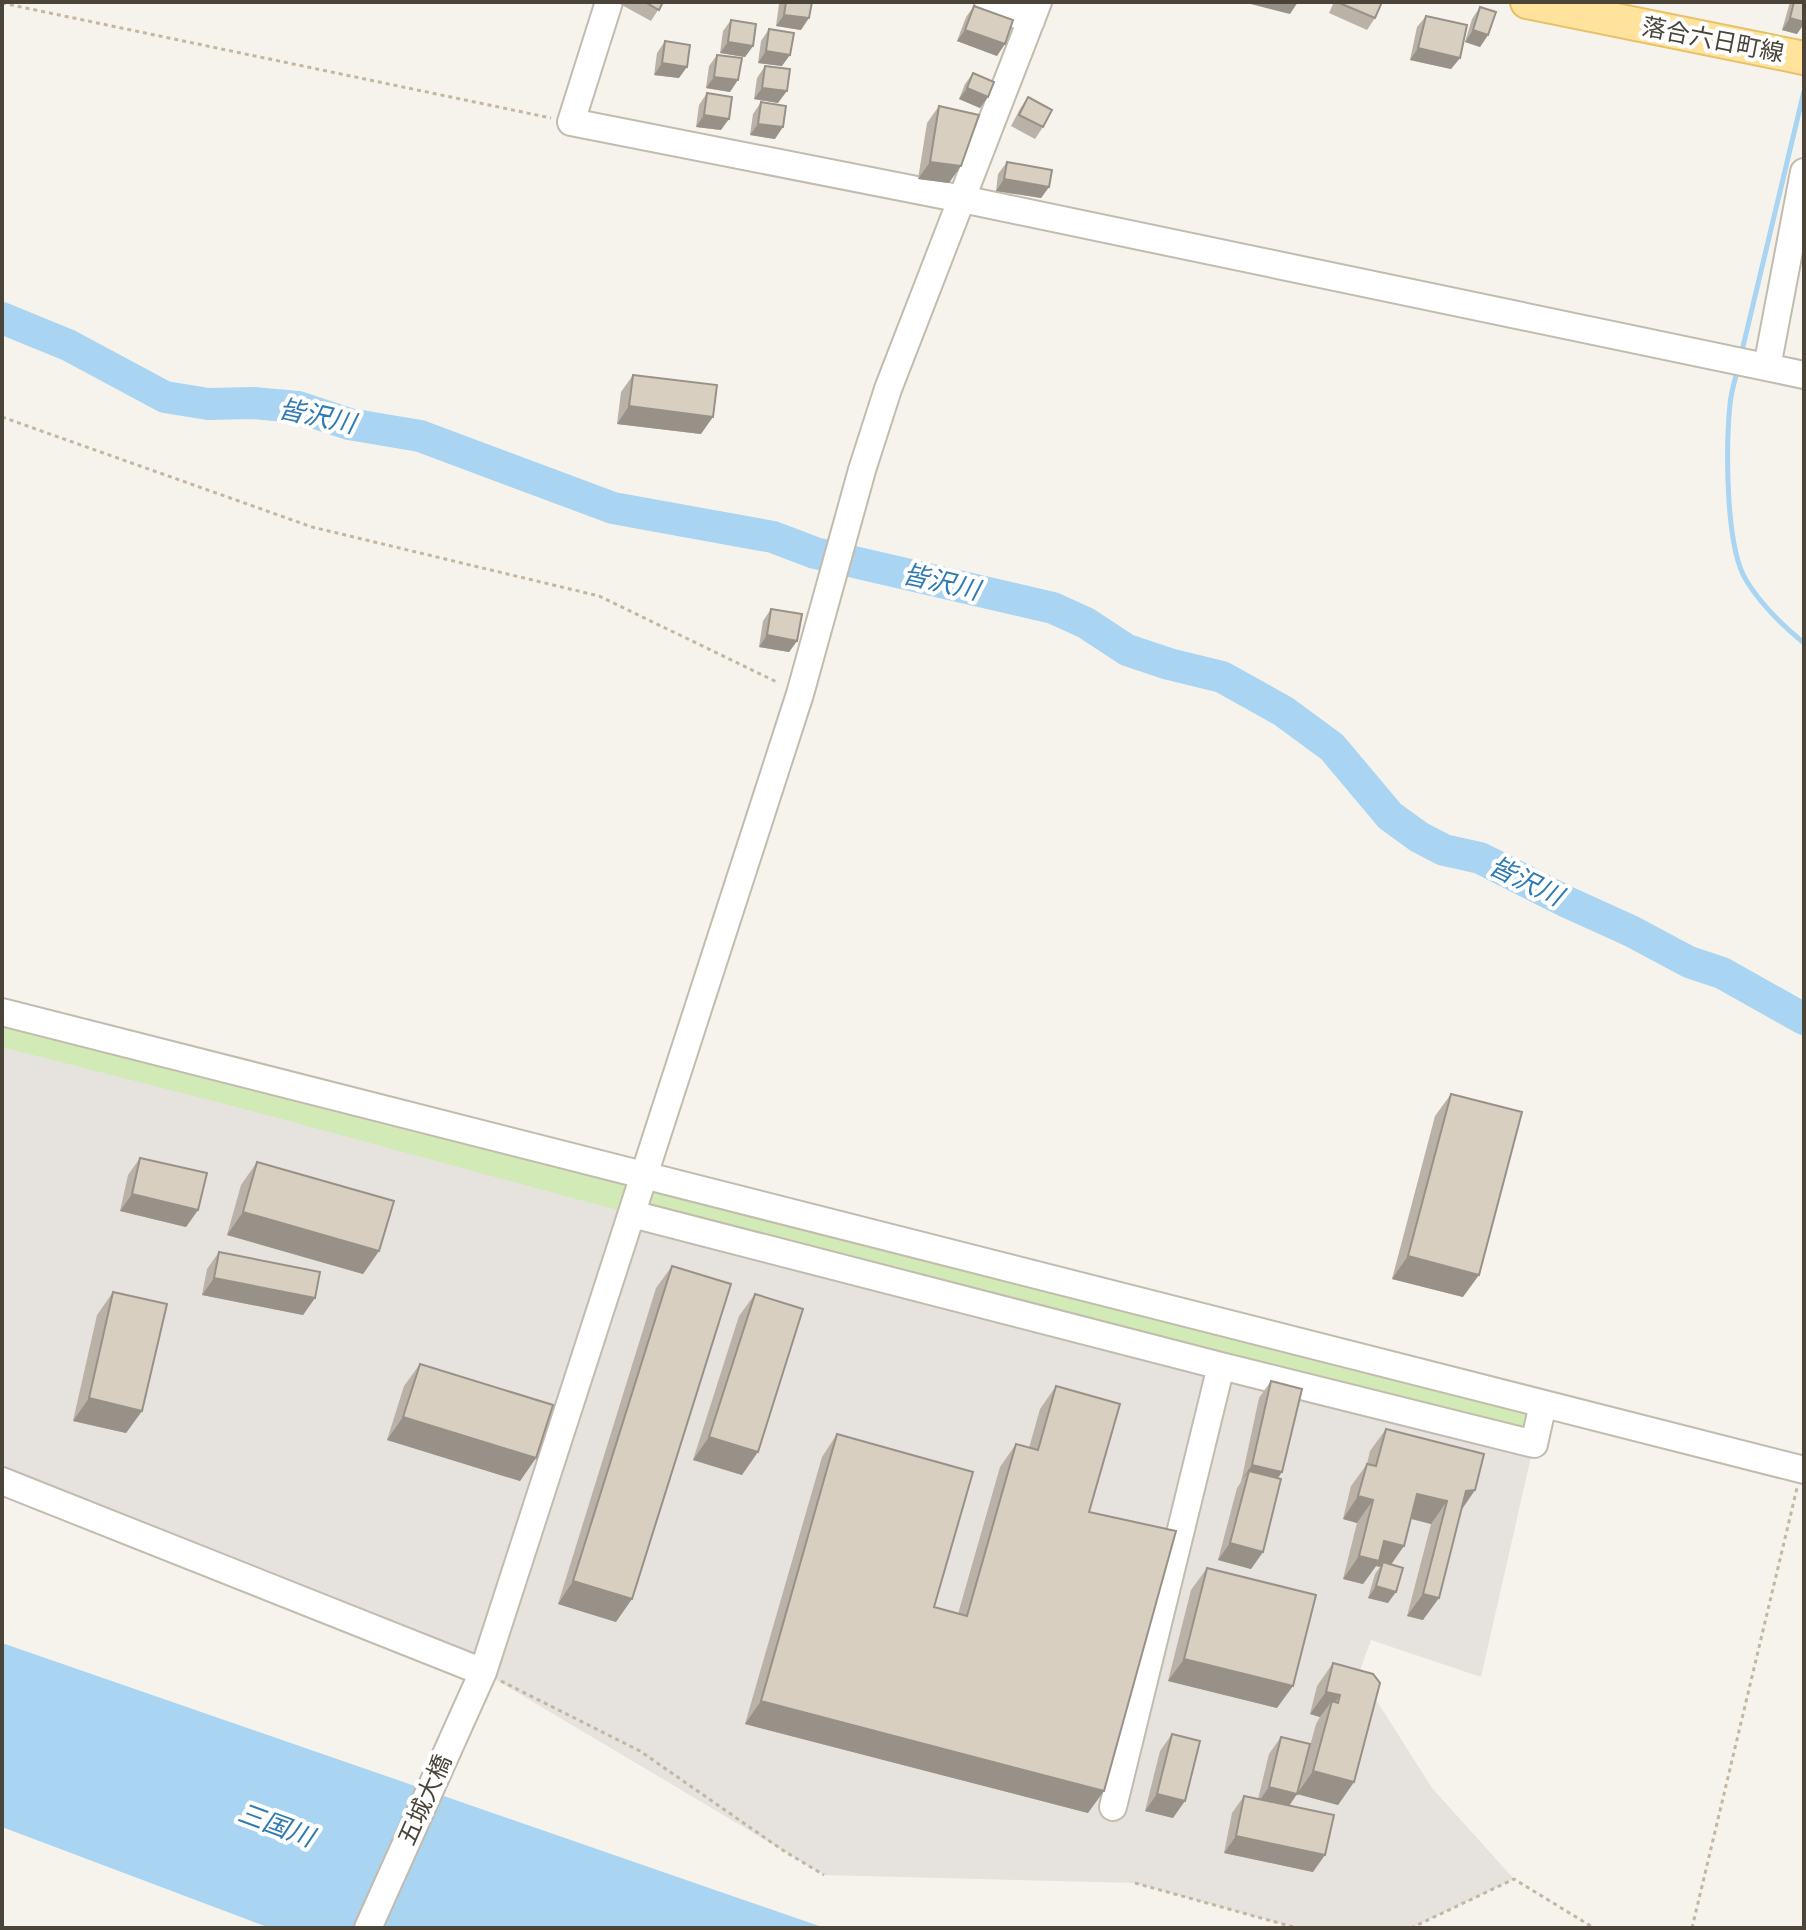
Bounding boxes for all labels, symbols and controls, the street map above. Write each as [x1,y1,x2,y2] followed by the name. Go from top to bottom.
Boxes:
[1639,11,1787,68] street label: 落合六日町線
[276,391,362,440] water label: 皆沢川
[899,557,986,607] water label: 皆沢川
[1484,849,1571,914] water label: 皆沢川
[391,1750,458,1850] street label: 五城大橋
[234,1796,321,1854] water label: 三国川

